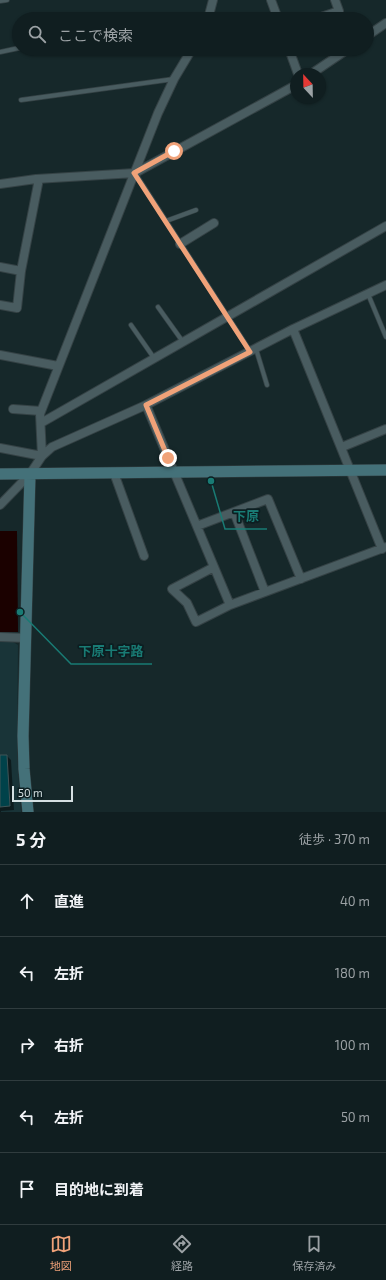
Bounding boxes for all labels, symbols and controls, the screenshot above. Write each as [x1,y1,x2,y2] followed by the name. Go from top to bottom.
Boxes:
[12,12,374,56] search box
[26,23,48,45] icon: search
[58,26,133,44] text: ここで検索
[290,68,326,104] north arrow
[165,142,183,160] route start
[159,449,177,467] route end
[225,504,267,529] callout: 下原
[233,508,259,524] text: 下原
[71,639,152,664] callout: 下原十字路
[78,643,144,659] text: 下原十字路
[12,784,73,803] scale bar
[18,786,43,799] text: 50 m
[16,829,46,849] text: 5 分
[299,831,370,847] text: 徒歩 · 370 m
[16,890,38,912] icon: ahead
[54,892,84,910] text: 直進
[340,893,370,909] text: 40 m
[16,962,38,984] icon: left
[54,964,84,982] text: 左折
[335,965,370,981] text: 180 m
[16,1034,38,1056] icon: right
[54,1036,84,1054] text: 右折
[335,1037,370,1053] text: 100 m
[16,1106,38,1128] icon: left
[54,1108,84,1126] text: 左折
[341,1109,370,1125] text: 50 m
[16,1178,38,1200] icon: arrive
[54,1180,144,1198] text: 目的地に到着
[50,1233,72,1273] tab: 地図
[171,1233,193,1273] tab: 経路
[292,1233,336,1273] tab: 保存済み

